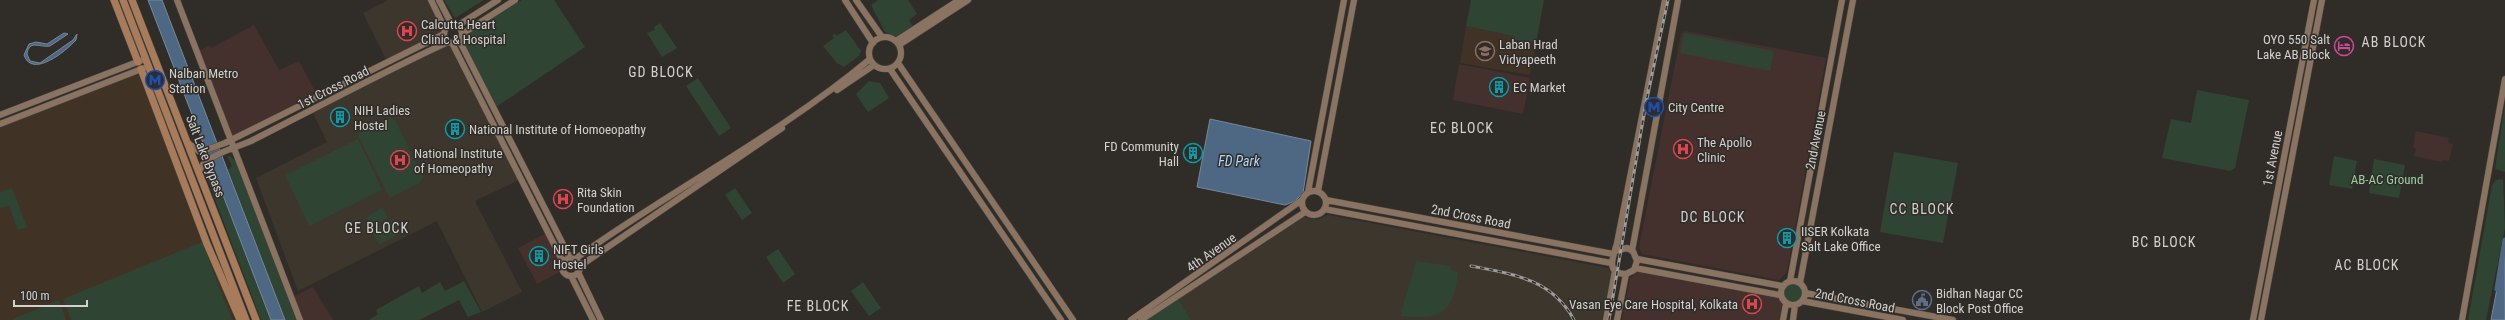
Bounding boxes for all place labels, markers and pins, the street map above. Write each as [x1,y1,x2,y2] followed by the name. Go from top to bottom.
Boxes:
[421,17,506,47] place label: Calcutta Heart Clinic & Hospital
[396,20,418,42] hospital icon: Calcutta Heart Clinic & Hospital
[2257,32,2330,62] place label: OYO 550 Salt Lake AB Block
[2333,35,2355,57] hotel icon: OYO 550 Salt Lake AB Block
[1499,37,1558,67] place label: Laban Hrad Vidyapeeth
[1474,40,1496,62] school or university icon: Laban Hrad Vidyapeeth
[169,66,238,96] place label: Nalban Metro Station
[144,69,166,91] metro station icon: Nalban Metro Station
[1488,76,1510,98] building icon: EC Market
[1513,80,1566,95] place label: EC Market
[1643,96,1665,118] metro station icon: City Centre
[1668,100,1724,115] place label: City Centre
[354,103,410,133] place label: NIH Ladies Hostel
[329,106,351,128] building icon: NIH Ladies Hostel
[444,118,466,140] building icon: National Institute of Homoeopathy
[469,122,646,137] place label: National Institute of Homoeopathy
[1697,135,1752,165] place label: The Apollo Clinic
[1672,138,1694,160] hospital icon: The Apollo Clinic
[1104,139,1180,169] place label: FD Community Hall
[1182,142,1204,164] building icon: FD Community Hall
[414,146,503,176] place label: National Institute of Homeopathy
[389,149,411,171] hospital icon: National Institute of Homeopathy
[577,185,635,215] place label: Rita Skin Foundation
[552,188,574,210] hospital icon: Rita Skin Foundation
[1801,224,1881,254] place label: IISER Kolkata Salt Lake Office
[1776,227,1798,249] building icon: IISER Kolkata Salt Lake Office
[553,242,604,272] place label: NIFT Girls Hostel
[528,245,550,267] building icon: NIFT Girls Hostel
[1936,286,2023,316] place label: Bidhan Nagar CC Block Post Office
[1911,289,1933,311] public building icon: Bidhan Nagar CC Block Post Office
[1741,293,1763,315] hospital icon: Vasan Eye Care Hospital, Kolkata
[1569,297,1738,312] place label: Vasan Eye Care Hospital, Kolkata

